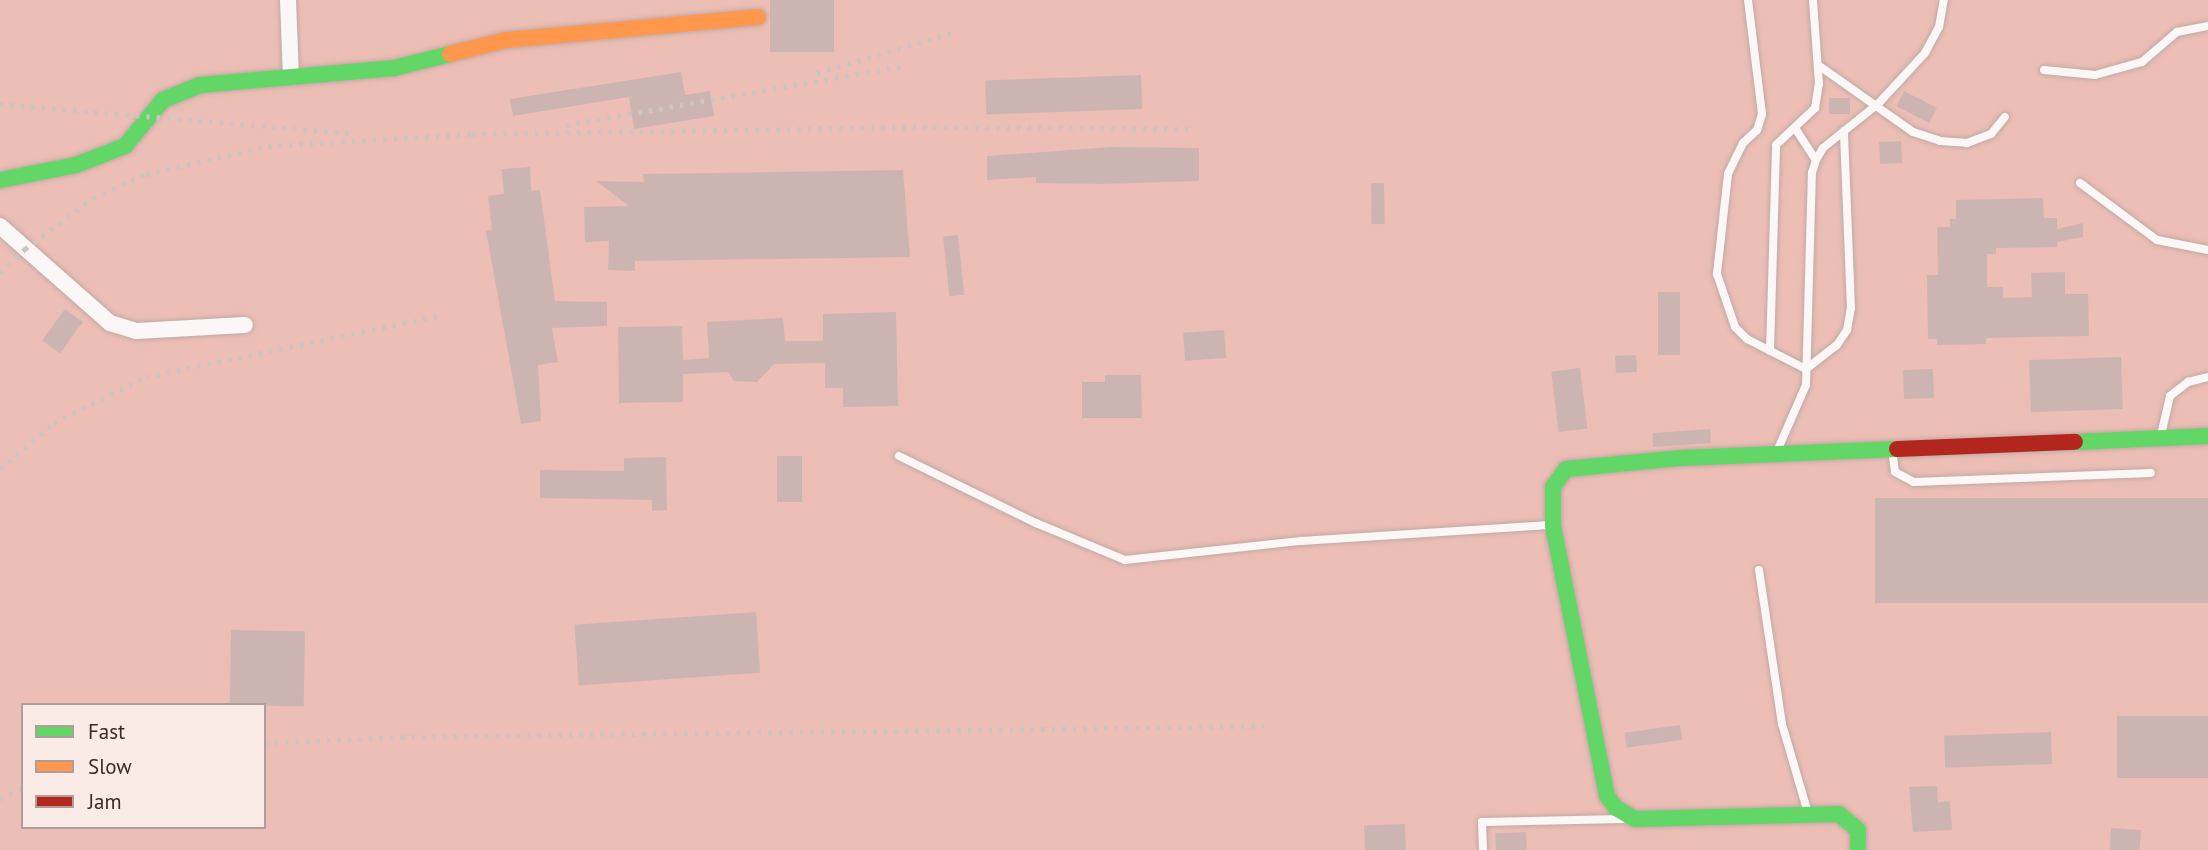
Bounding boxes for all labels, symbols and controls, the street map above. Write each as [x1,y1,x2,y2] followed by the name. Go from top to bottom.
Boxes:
[21,703,266,829] legend
[88,718,125,745] text: Fast
[88,753,132,780] text: Slow
[88,788,122,815] text: Jam

